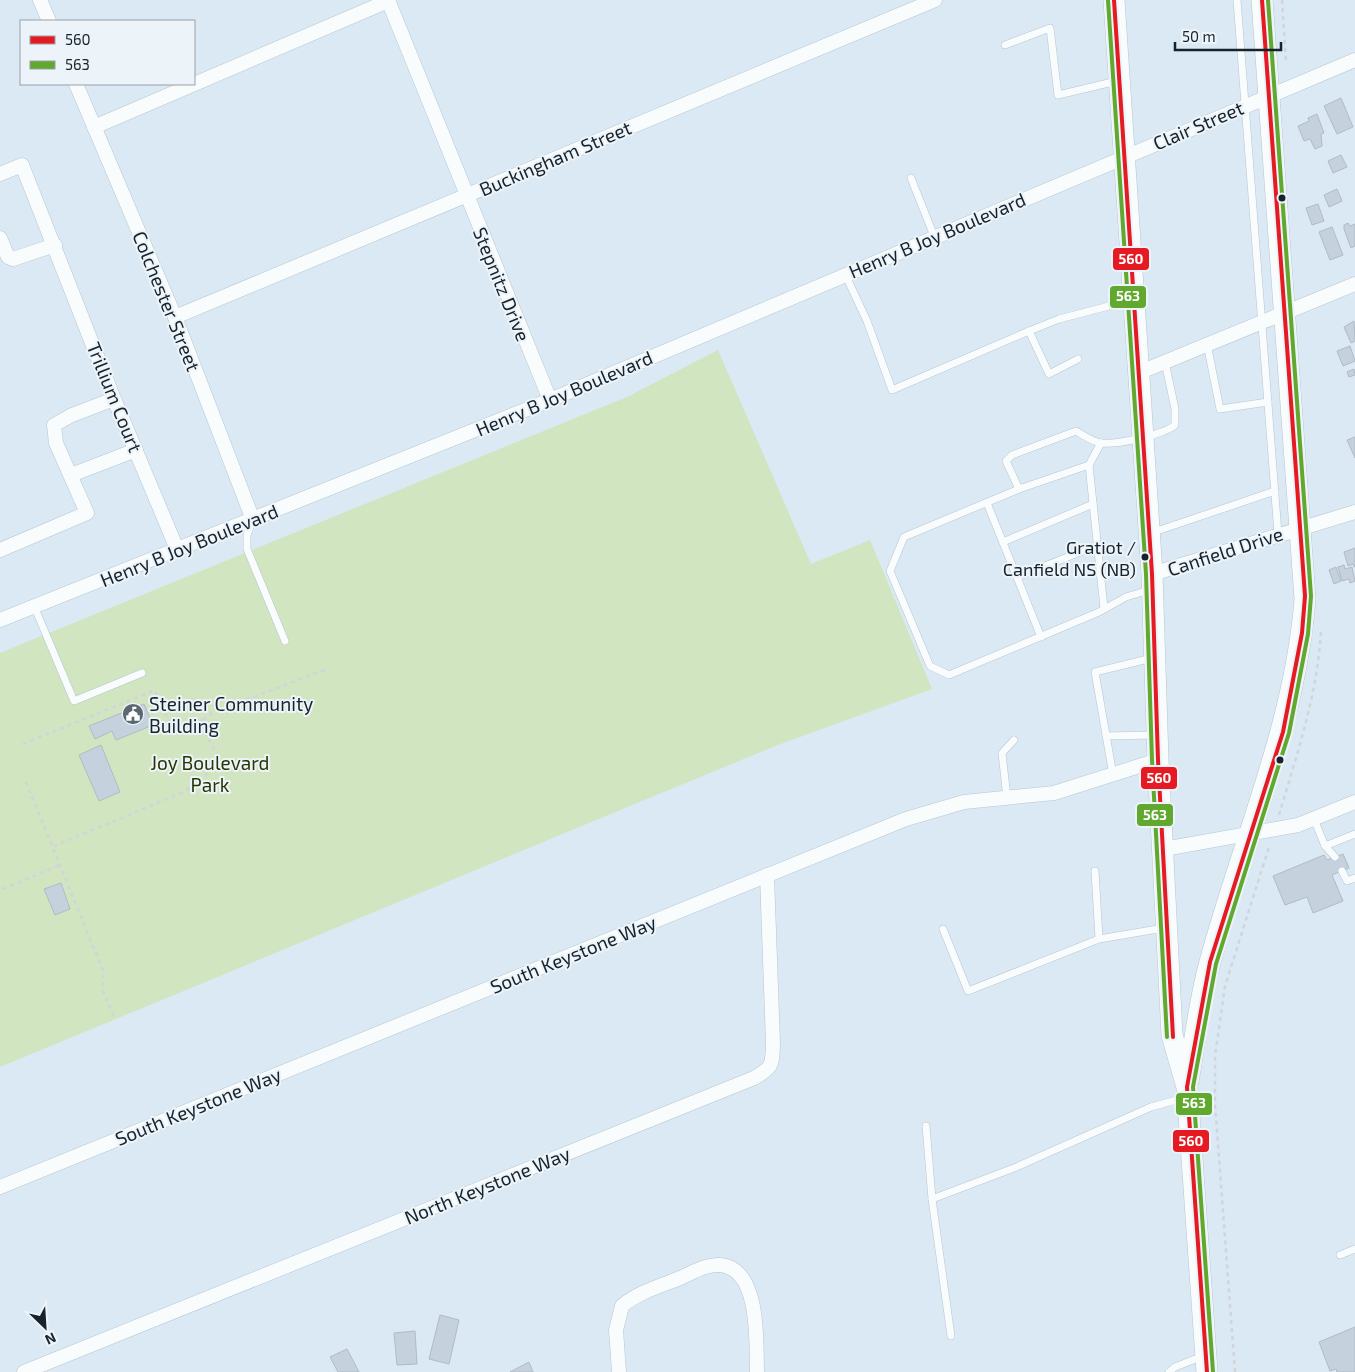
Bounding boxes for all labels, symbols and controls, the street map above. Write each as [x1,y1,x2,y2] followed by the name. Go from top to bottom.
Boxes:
[20,20,195,85] legend
[1175,20,1281,52] scale bar
[1182,27,1216,45] text: 50 m
[65,30,91,48] text: 560
[65,55,90,73] text: 563
[1149,96,1247,154] street label: Clair Street
[475,116,635,200] street label: Buckingham Street
[845,187,1029,283] street label: Henry B Joy Boulevard
[1277,193,1287,203] unlabelled marker
[469,224,535,344] street label: Stepnitz Drive
[128,228,206,374] street label: Colchester Street
[1112,247,1150,271] line badge: 560
[1119,250,1144,267] text: 560
[1109,285,1147,309] line badge: 563
[1116,287,1140,304] text: 563
[82,339,148,455] street label: Trillium Court
[472,345,656,441] street label: Henry B Joy Boulevard
[97,499,281,591] street label: Henry B Joy Boulevard
[1164,522,1286,580] street label: Canfield Drive
[1003,536,1136,580] place label: Gratiot / Canfield NS (NB)
[1140,552,1150,562] marker: Gratiot / Canfield NS (NB)
[149,692,313,737] place label: Steiner Community Building
[121,702,145,726] public building icon: Steiner Community Building
[151,751,269,796] park label: Joy Boulevard Park
[1275,755,1285,765] unlabelled marker
[1140,766,1178,790] line badge: 560
[1147,769,1172,786] text: 560
[1136,803,1174,827] line badge: 563
[1143,806,1167,823] text: 563
[487,910,659,998] street label: South Keystone Way
[112,1062,284,1150] street label: South Keystone Way
[1175,1092,1213,1116] line badge: 563
[1182,1094,1206,1111] text: 563
[1172,1129,1210,1153] line badge: 560
[1179,1132,1204,1149] text: 560
[401,1141,573,1229] street label: North Keystone Way
[20,1302,70,1352] north arrow
[43,1329,59,1349] text: N

